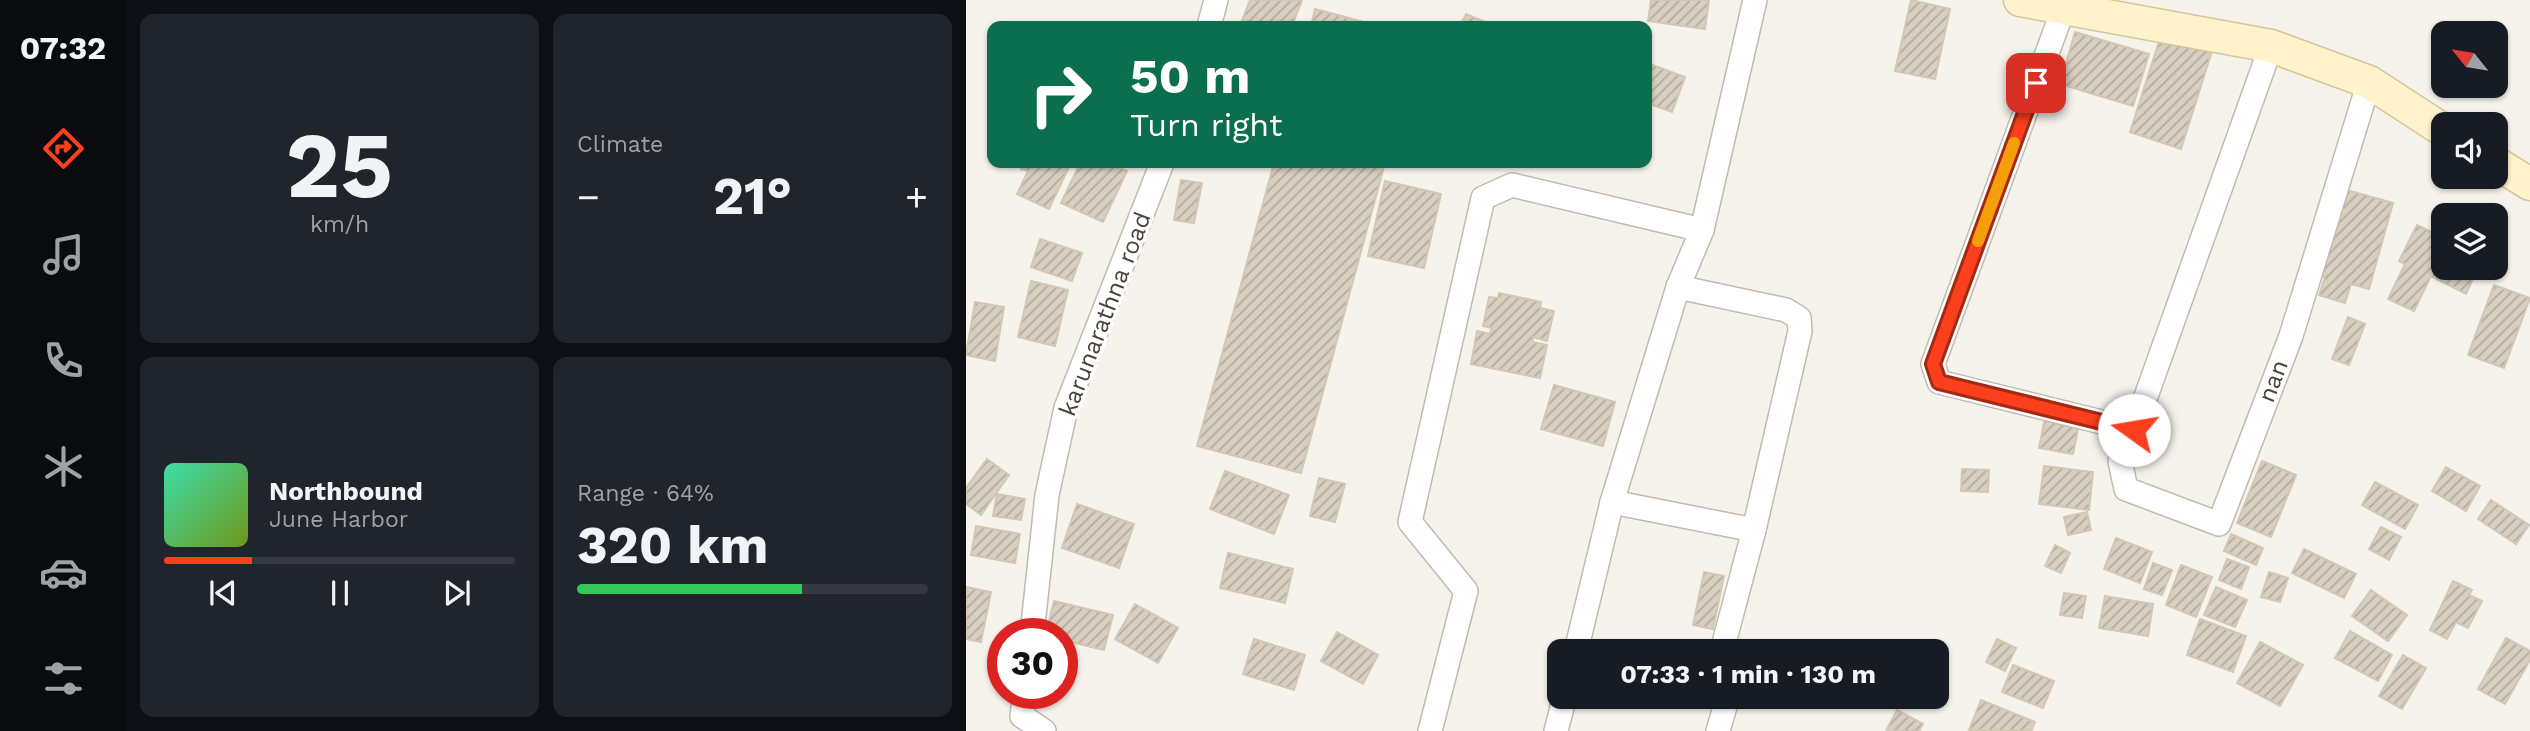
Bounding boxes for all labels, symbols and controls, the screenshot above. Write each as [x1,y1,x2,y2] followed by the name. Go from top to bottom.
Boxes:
[2431,21,2508,98] north arrow
[2431,21,2508,280] map controls
[20,29,106,67] text: 07:32
[1130,47,1250,105] text: 50 m
[1015,49,1106,140] icon: right
[2006,53,2066,113] pin
[2017,64,2055,102] icon: arrive
[1130,106,1282,144] text: Turn right
[286,112,393,219] text: 25
[2431,112,2508,189] button: sound
[39,124,88,173] icon: directions
[577,131,663,158] text: Climate
[713,166,792,227] text: 21°
[577,175,600,219] text: −
[905,175,928,219] text: +
[2431,203,2508,280] button: layers
[1053,208,1157,420] street label: karunarathna road
[310,211,369,238] text: km/h
[39,230,88,279] icon: music
[39,336,88,385] icon: phone
[2252,356,2294,406] street label: nan
[2097,393,2171,467] position arrow
[39,442,88,491] icon: climate
[269,476,423,506] text: Northbound
[577,480,714,507] text: Range · 64%
[269,506,408,533] text: June Harbor
[577,515,768,576] text: 320 km
[39,548,88,597] icon: car
[204,574,242,612] icon: previous
[321,574,359,612] icon: pause
[438,574,476,612] icon: next
[987,618,1078,709] speed limit sign: 30
[39,654,88,703] icon: filters
[1620,659,1876,689] text: 07:33 · 1 min · 130 m

